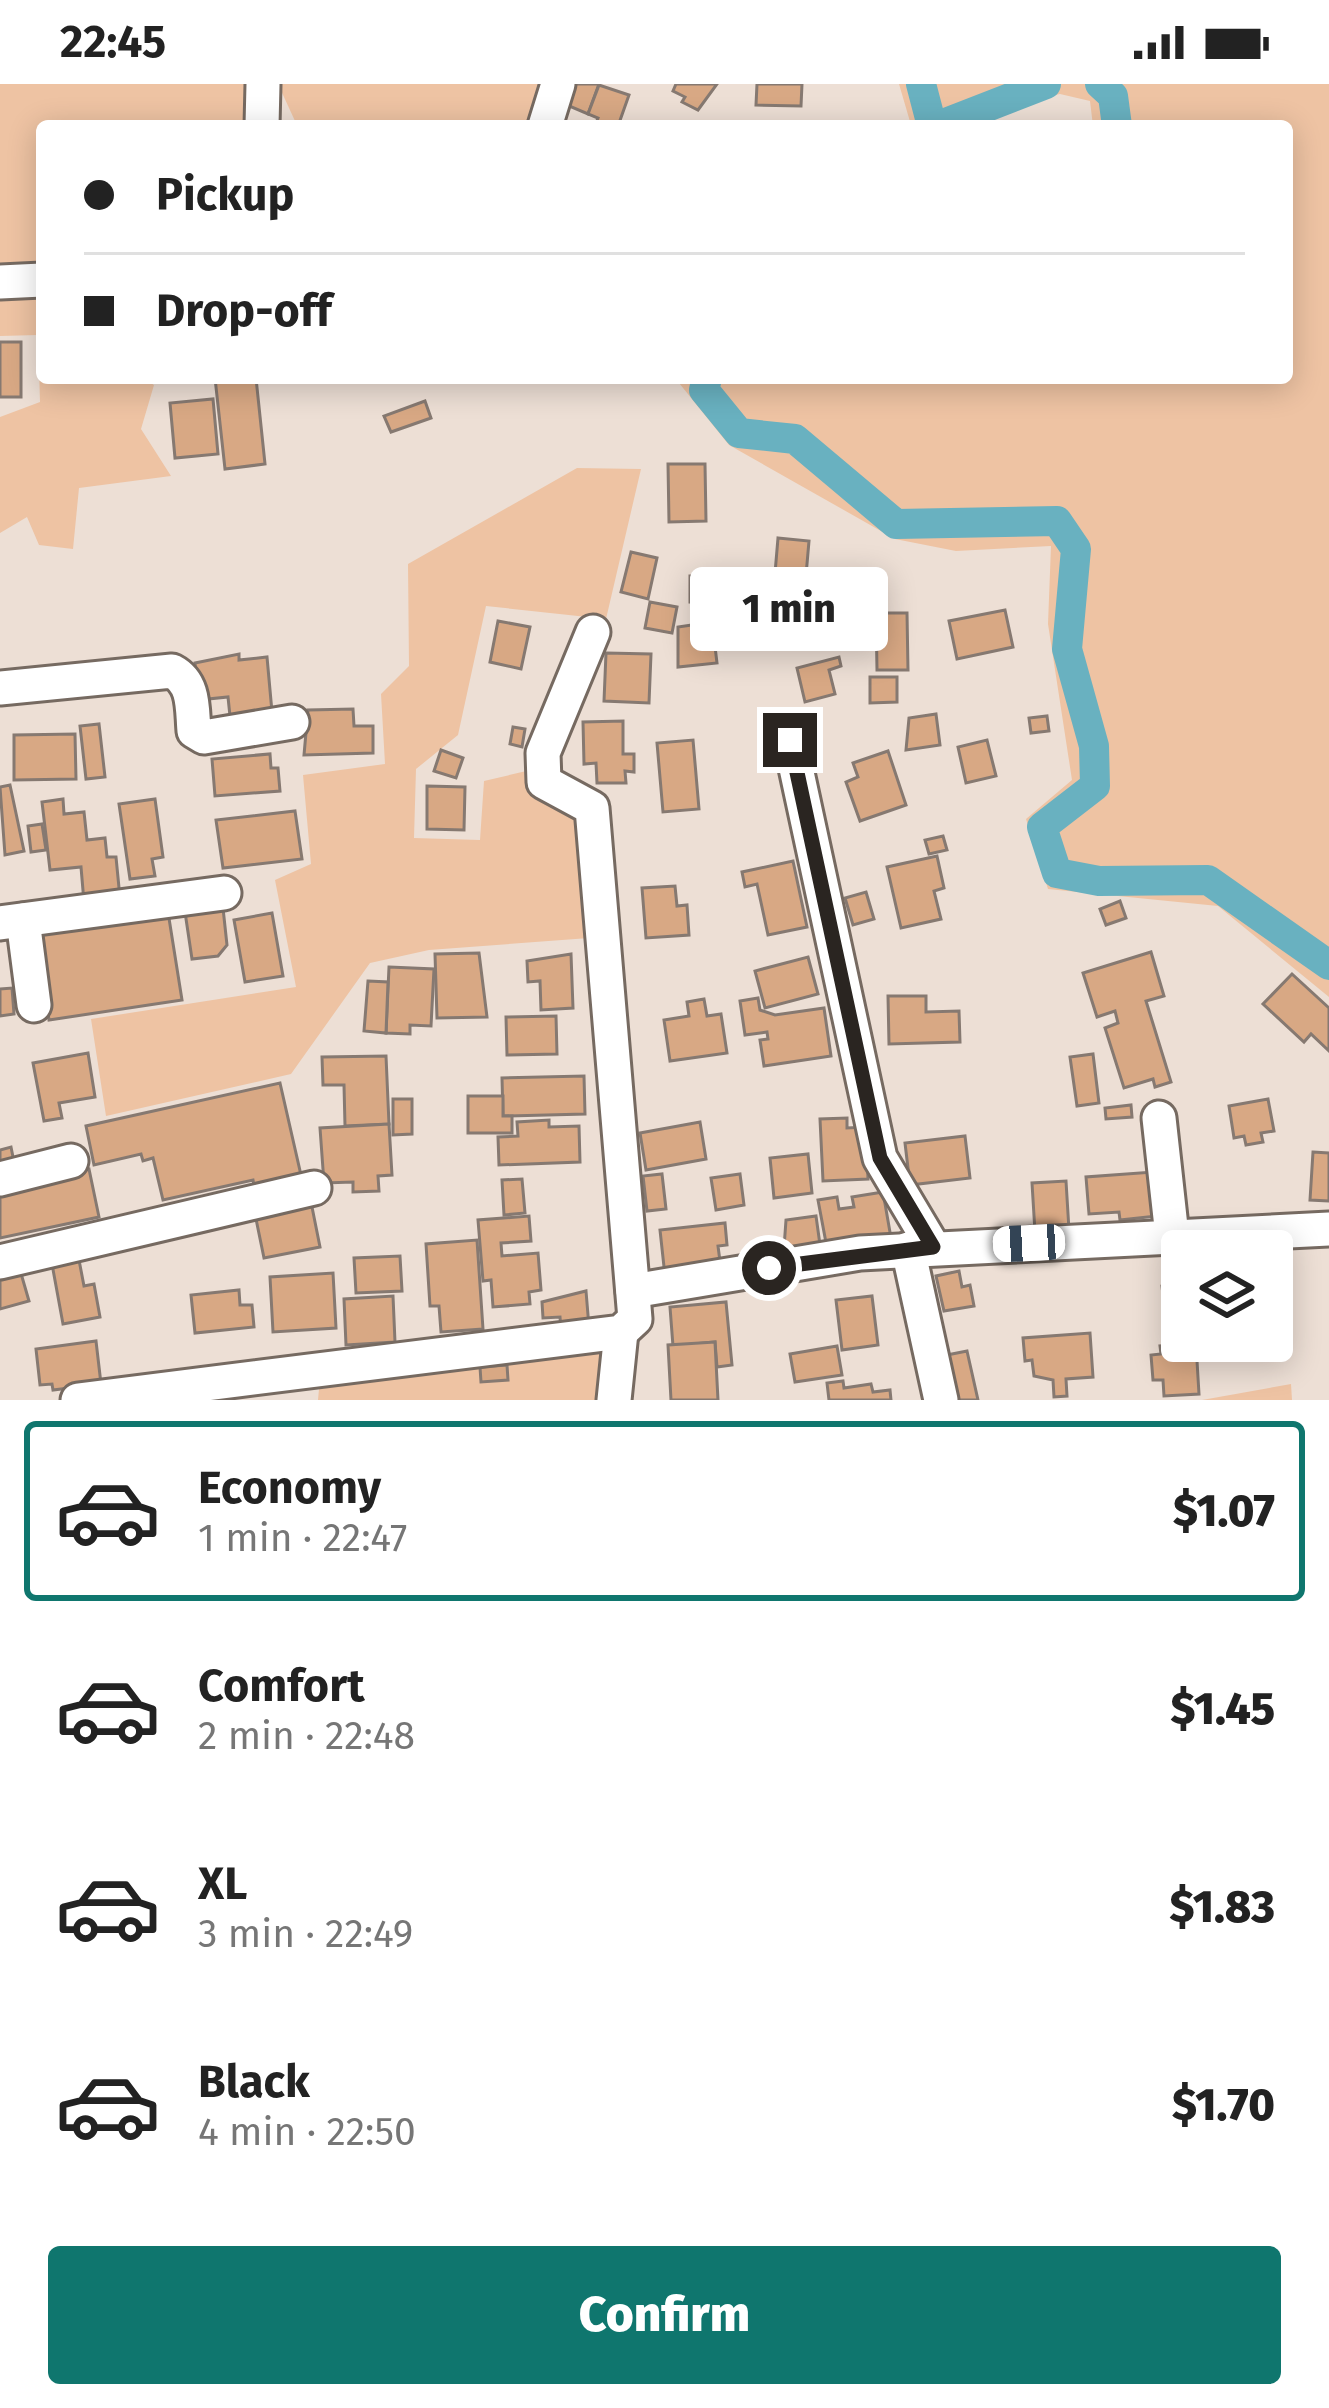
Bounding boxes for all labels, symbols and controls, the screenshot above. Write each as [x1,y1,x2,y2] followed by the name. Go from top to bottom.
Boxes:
[60,15,166,69] text: 22:45
[156,168,294,222] text: Pickup
[156,284,332,338] text: Drop-off
[691,566,889,650] callout: 1 min
[742,586,836,632] text: 1 min
[763,713,817,767] route end
[992,1223,1066,1263] car
[1161,1230,1293,1362] map controls
[1161,1230,1293,1362] button: layers
[742,1241,796,1295] route start
[54,1457,162,1565] icon: car
[198,1461,381,1515] text: Economy
[1173,1484,1275,1538] text: $1.07
[198,1515,407,1561] text: 1 min · 22:47
[54,1655,162,1763] icon: car
[198,1659,365,1713] text: Comfort
[1170,1682,1275,1736] text: $1.45
[198,1713,415,1759] text: 2 min · 22:48
[54,1853,162,1961] icon: car
[198,1857,247,1911] text: XL
[1169,1880,1275,1934] text: $1.83
[198,1911,413,1957] text: 3 min · 22:49
[54,2051,162,2159] icon: car
[198,2055,310,2109] text: Black
[1172,2078,1275,2132] text: $1.70
[198,2109,416,2155] text: 4 min · 22:50
[48,2246,1281,2384] button: Confirm

